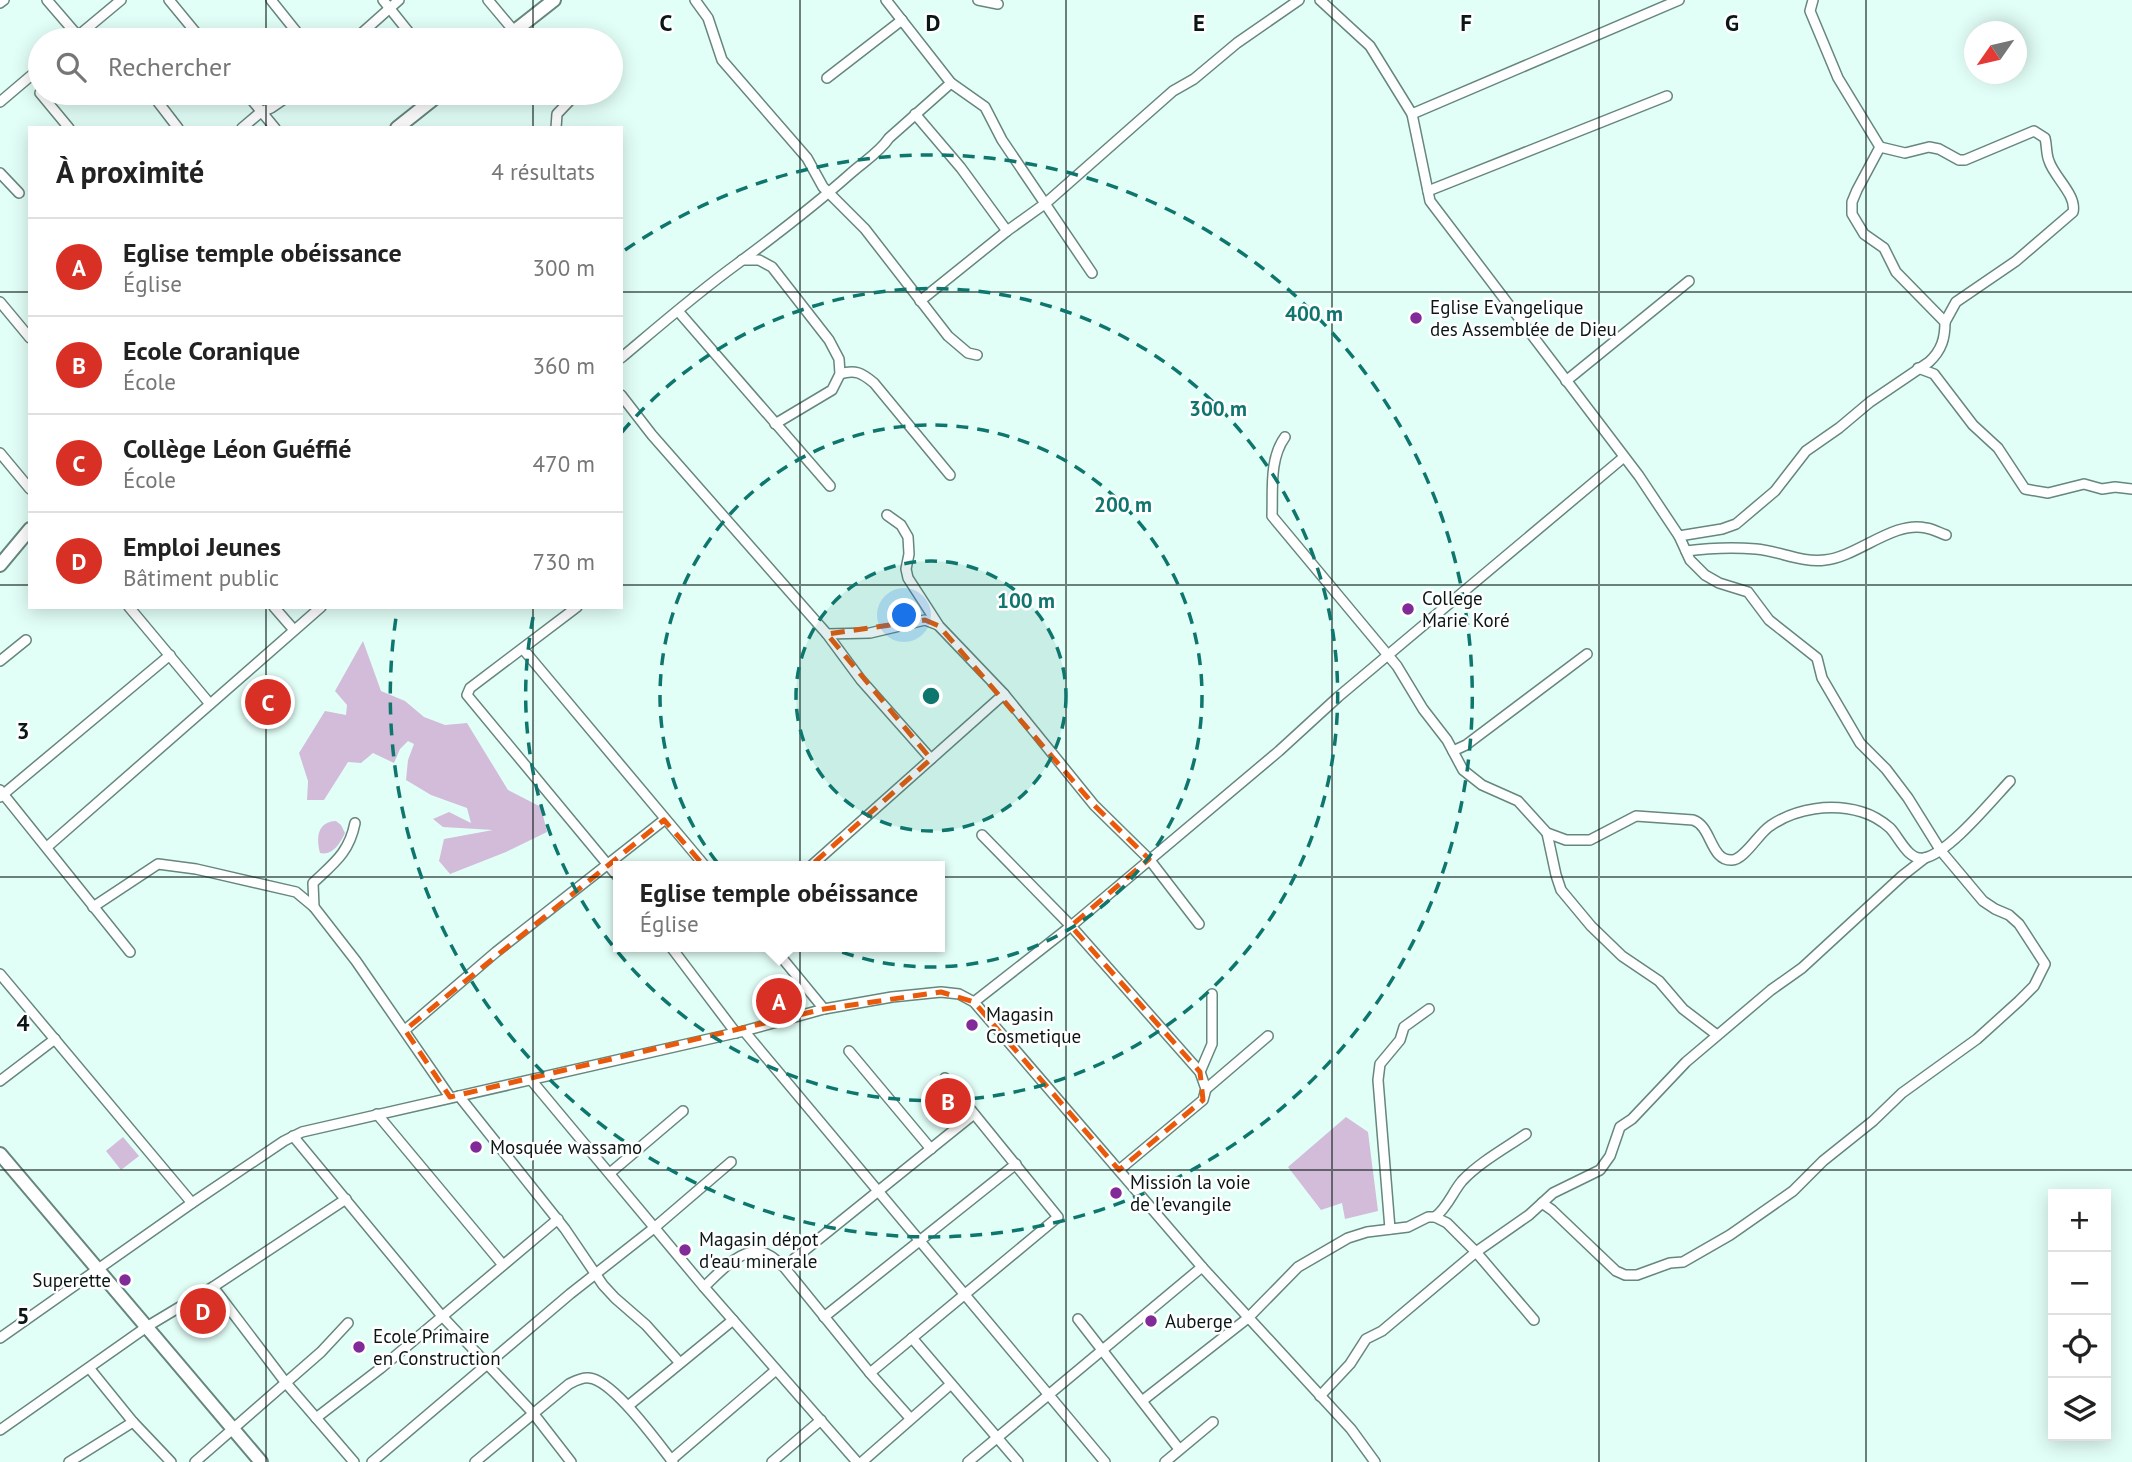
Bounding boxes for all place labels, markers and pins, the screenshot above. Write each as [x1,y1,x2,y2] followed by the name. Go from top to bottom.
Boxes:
[1430,295,1617,341] place label: Eglise Evangelique des Assemblée de Dieu
[1408,310,1424,326] marker: Eglise Evangelique des Assemblée de Dieu
[1422,586,1510,632] place label: College Marie Koré
[1400,601,1416,617] marker: College Marie Koré
[245,676,291,728] pin: C
[919,684,943,708] centre of rings
[756,975,802,1027] pin: A
[986,1002,1081,1048] place label: Magasin Cosmetique
[964,1017,980,1033] marker: Magasin Cosmetique
[925,1075,971,1127] pin: B
[490,1135,642,1159] place label: Mosquée wassamo
[468,1139,484,1155] marker: Mosquée wassamo
[1130,1170,1251,1216] place label: Mission la voie de l'evangile
[1108,1185,1124,1201] marker: Mission la voie de l'evangile
[699,1227,819,1273] place label: Magasin dépot d'eau minerale
[677,1242,693,1258] marker: Magasin dépot d'eau minerale
[32,1268,111,1292] place label: Superette
[117,1272,133,1288] marker: Superette
[180,1285,226,1337] pin: D
[1165,1309,1233,1333] place label: Auberge
[1143,1313,1159,1329] marker: Auberge
[373,1324,501,1370] place label: Ecole Primaire en Construction
[351,1339,367,1355] marker: Ecole Primaire en Construction

